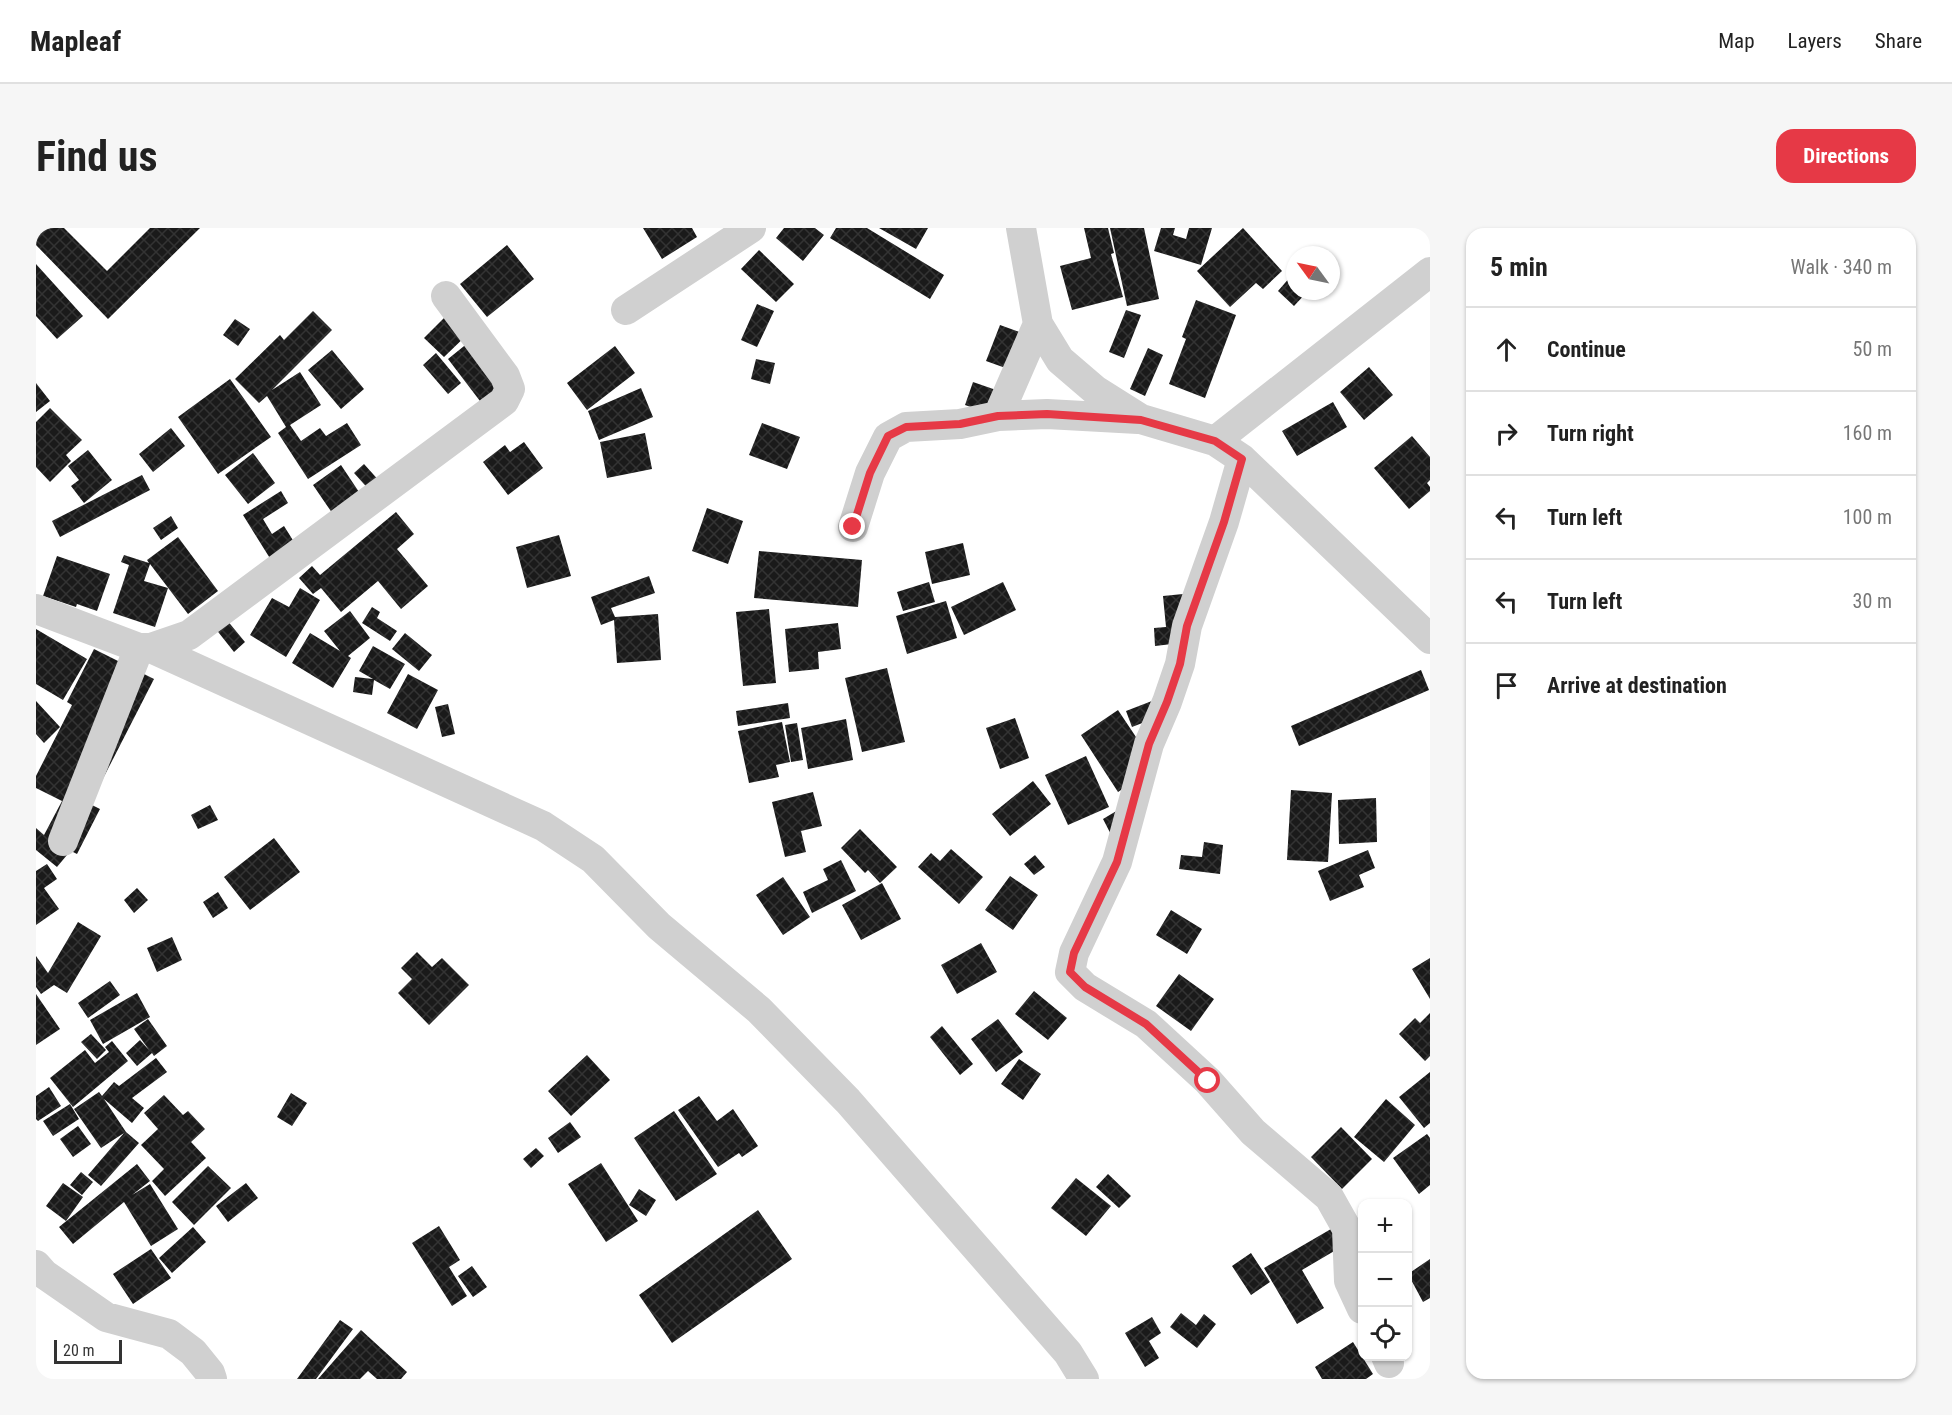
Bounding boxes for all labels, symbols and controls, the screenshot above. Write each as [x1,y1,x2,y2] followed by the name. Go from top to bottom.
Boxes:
[30,25,121,58] text: Mapleaf
[1718,29,1755,53] text: Map
[1788,29,1842,53] text: Layers
[1875,29,1922,53] text: Share
[1776,129,1916,183] button: Directions
[36,132,157,181] text: Find us
[1286,246,1340,300] north arrow
[1490,252,1548,282] text: 5 min
[1791,255,1892,279] text: Walk · 340 m
[1490,333,1523,366] icon: ahead
[1547,337,1626,362] text: Continue
[1853,337,1892,361] text: 50 m
[1490,417,1523,450] icon: right
[1547,421,1634,446] text: Turn right
[1843,421,1892,445] text: 160 m
[1490,501,1523,534] icon: left
[1547,505,1622,530] text: Turn left
[1843,505,1892,529] text: 100 m
[839,513,865,539] route end
[1490,585,1523,618] icon: left
[1547,589,1622,614] text: Turn left
[1853,589,1892,613] text: 30 m
[1490,669,1523,702] icon: arrive
[1547,673,1727,698] text: Arrive at destination
[1194,1067,1220,1093] route start
[1358,1199,1412,1361] map controls
[1358,1199,1412,1253] button: +
[1358,1253,1412,1307] button: −
[1358,1307,1412,1361] button: locate
[54,1337,122,1364] scale bar
[63,1341,95,1360] text: 20 m

